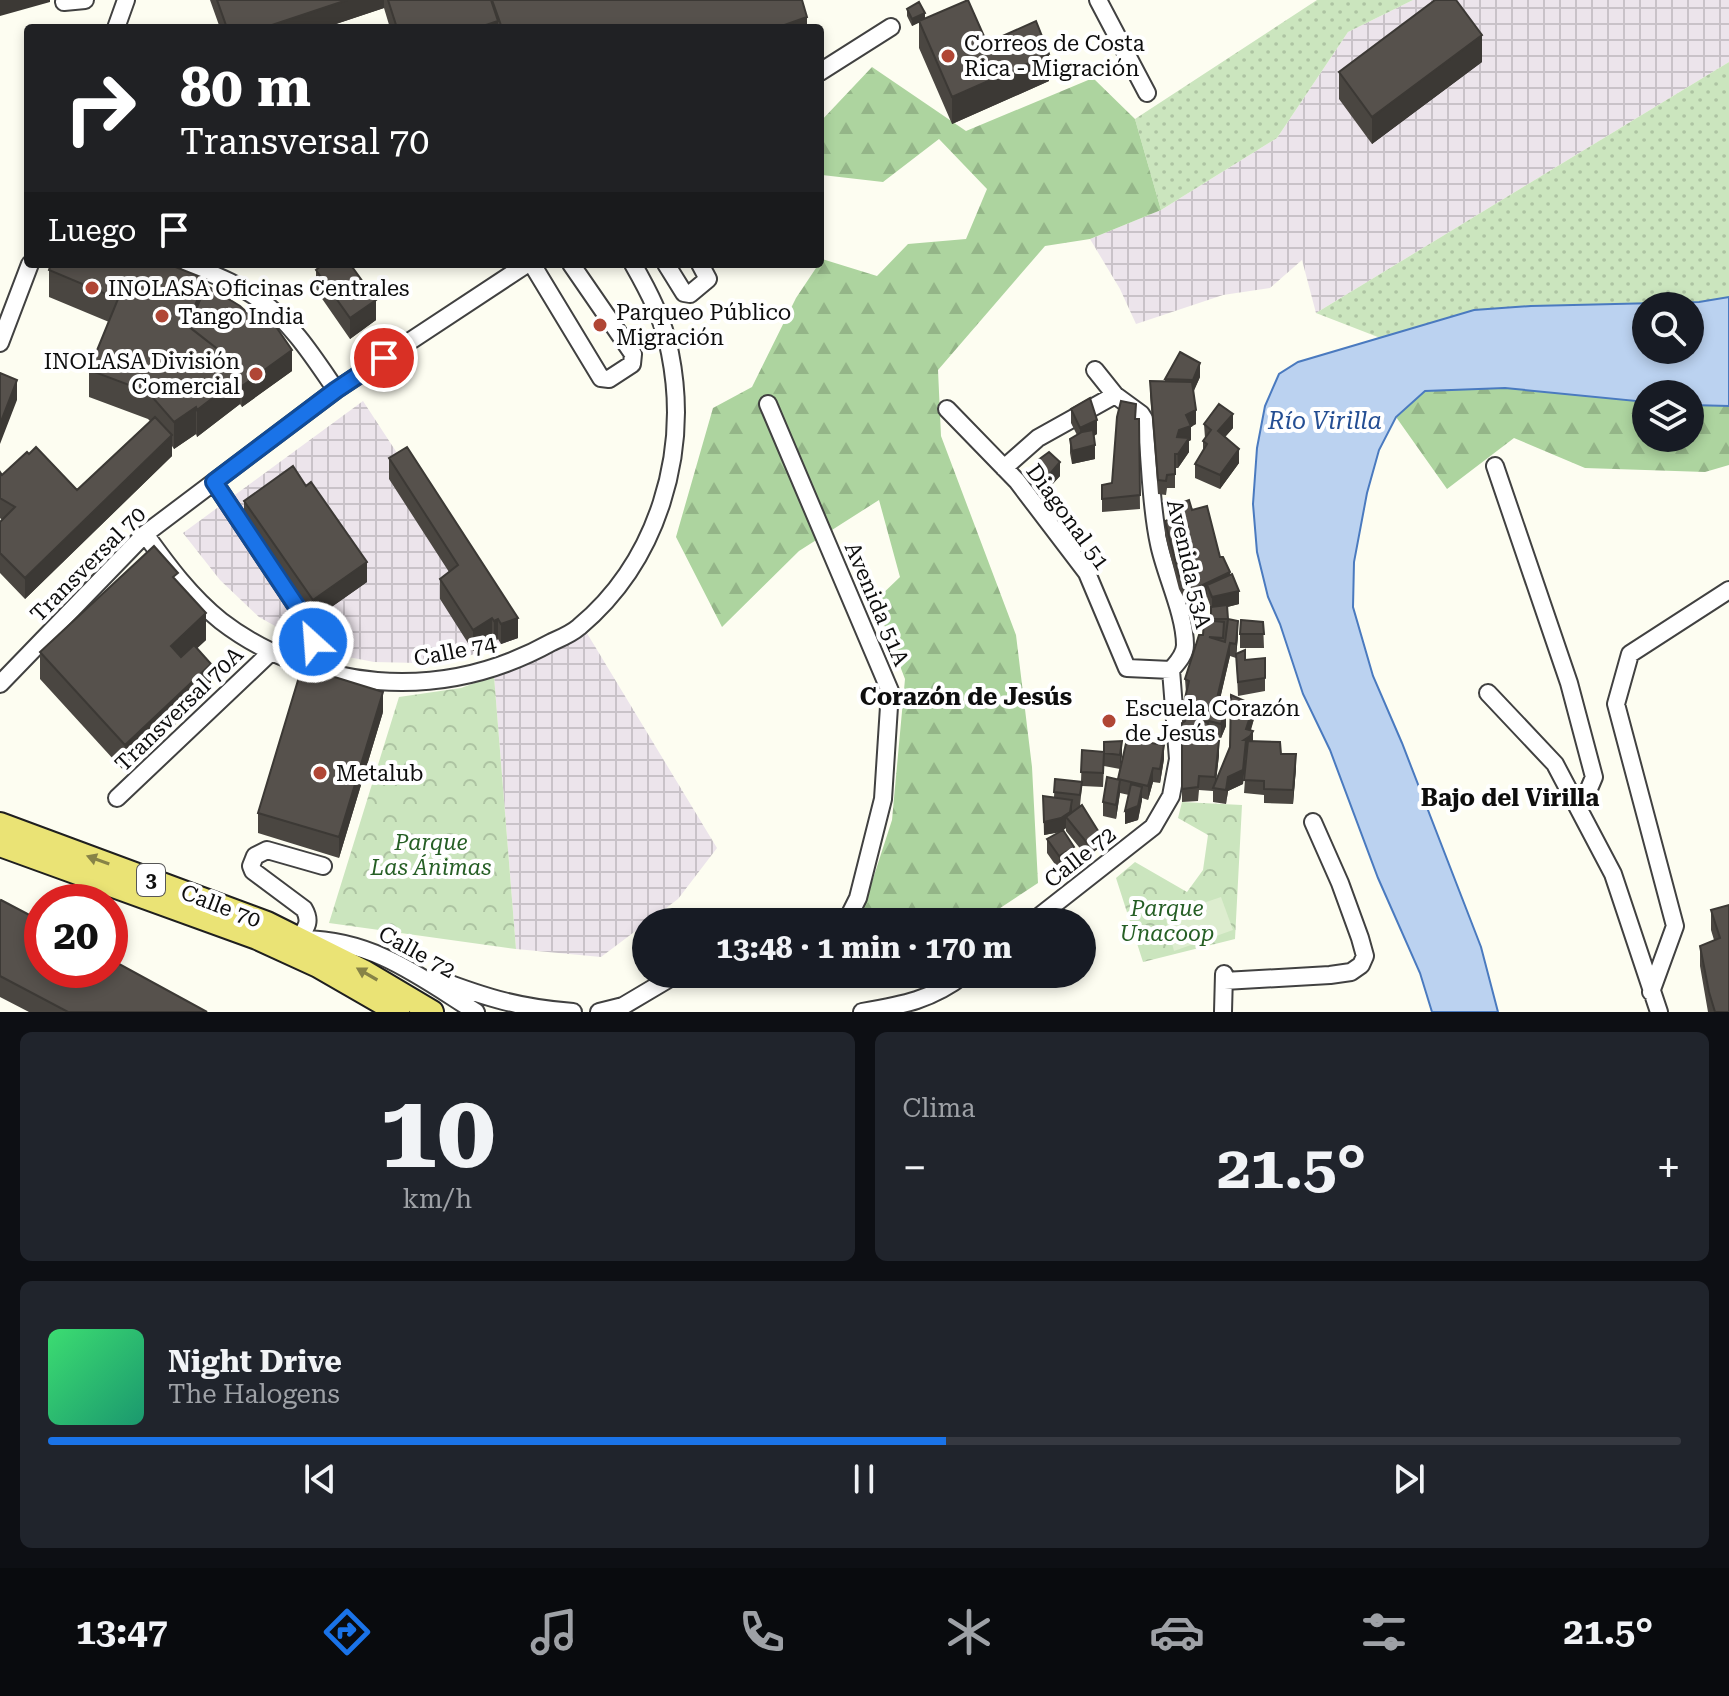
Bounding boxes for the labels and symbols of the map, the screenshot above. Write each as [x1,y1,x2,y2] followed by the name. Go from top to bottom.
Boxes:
[964,31,1145,81] place label: Correos de Costa Rica - Migración
[939,47,957,65] marker: Correos de Costa Rica - Migración
[108,276,410,301] place label: INOLASA Oficinas Centrales
[83,279,101,297] marker: INOLASA Oficinas Centrales
[616,300,791,350] place label: Parqueo Público Migración
[178,304,304,329] place label: Tango India
[153,307,171,325] marker: Tango India
[591,316,609,334] marker: Parqueo Público Migración
[350,324,418,392] pin
[44,349,240,399] place label: INOLASA División Comercial
[247,365,265,383] marker: INOLASA División Comercial
[1267,407,1382,435] water label: Río Virilla
[1021,459,1115,575] street label: Diagonal 51
[1162,497,1216,632] street label: Avenida 53A
[25,501,151,627] street label: Transversal 70
[840,538,915,670] street label: Avenida 51A
[271,600,355,684] position arrow
[412,631,499,671] street label: Calle 74
[110,641,248,776] street label: Transversal 70A
[860,683,1072,711] district label: Corazón de Jesús
[1125,696,1300,746] place label: Escuela Corazón de Jesús
[1100,712,1118,730] marker: Escuela Corazón de Jesús
[336,761,424,786] place label: Metalub
[311,764,329,782] marker: Metalub
[1421,784,1599,812] district label: Bajo del Virilla
[1039,821,1121,893] street label: Calle 72
[369,830,492,880] park label: Parque Las Ánimas
[86,853,110,866] one-way arrow
[137,864,165,896] road number: 3
[177,879,265,933] street label: Calle 70
[24,884,128,988] speed limit sign: 20
[1120,896,1214,946] park label: Parque Unacoop
[374,921,460,983] street label: Calle 72
[356,967,379,981] one-way arrow

